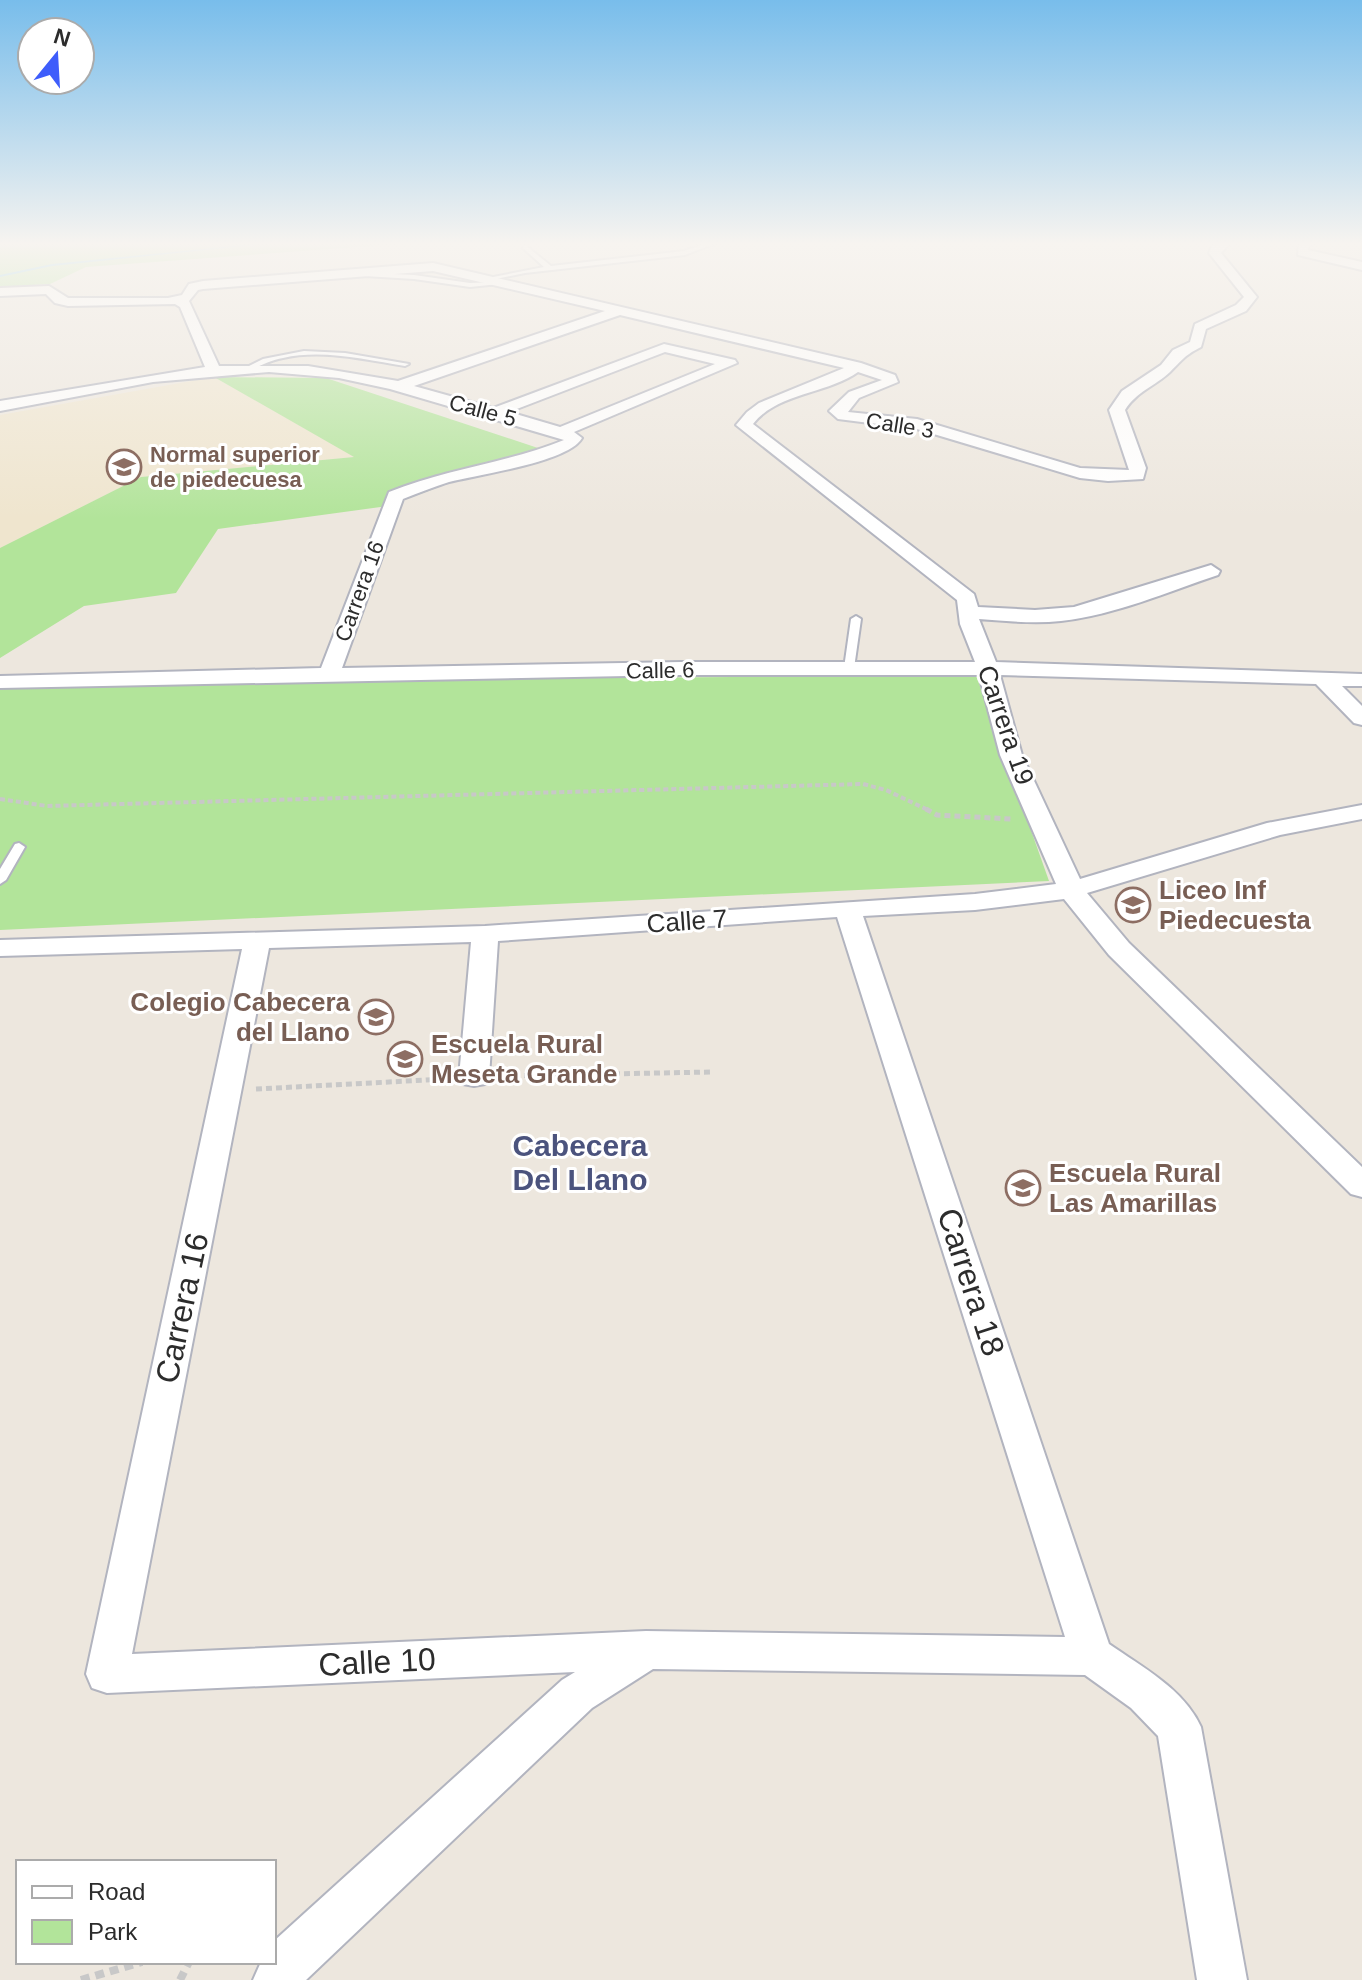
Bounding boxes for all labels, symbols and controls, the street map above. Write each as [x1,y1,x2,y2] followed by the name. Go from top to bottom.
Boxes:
[16,16,96,96] north arrow
[51,23,73,52] text: N
[447,390,519,431] street label: Calle 5
[864,408,936,443] street label: Calle 3
[150,442,320,492] place label: Normal superior de piedecuesa
[105,448,143,486] school or university icon: Normal superior de piedecuesa
[330,537,389,645] street label: Carrera 16
[626,657,694,684] street label: Calle 6
[972,661,1040,789] street label: Carrera 19
[1159,875,1311,935] place label: Liceo Inf Piedecuesta
[1114,886,1152,924] school or university icon: Liceo Inf Piedecuesta
[646,903,728,939] street label: Calle 7
[130,987,351,1047] place label: Colegio Cabecera del Llano
[357,998,395,1036] school or university icon: Colegio Cabecera del Llano
[431,1029,617,1089] place label: Escuela Rural Meseta Grande
[386,1040,424,1078] school or university icon: Escuela Rural Meseta Grande
[512,1129,648,1196] district label: Cabecera Del Llano
[1049,1158,1221,1218] place label: Escuela Rural Las Amarillas
[1004,1169,1042,1207] school or university icon: Escuela Rural Las Amarillas
[930,1204,1012,1360] street label: Carrera 18
[148,1229,216,1387] street label: Carrera 16
[317,1641,437,1683] street label: Calle 10
[16,1860,276,1964] legend
[88,1878,145,1905] text: Road
[88,1918,138,1945] text: Park

